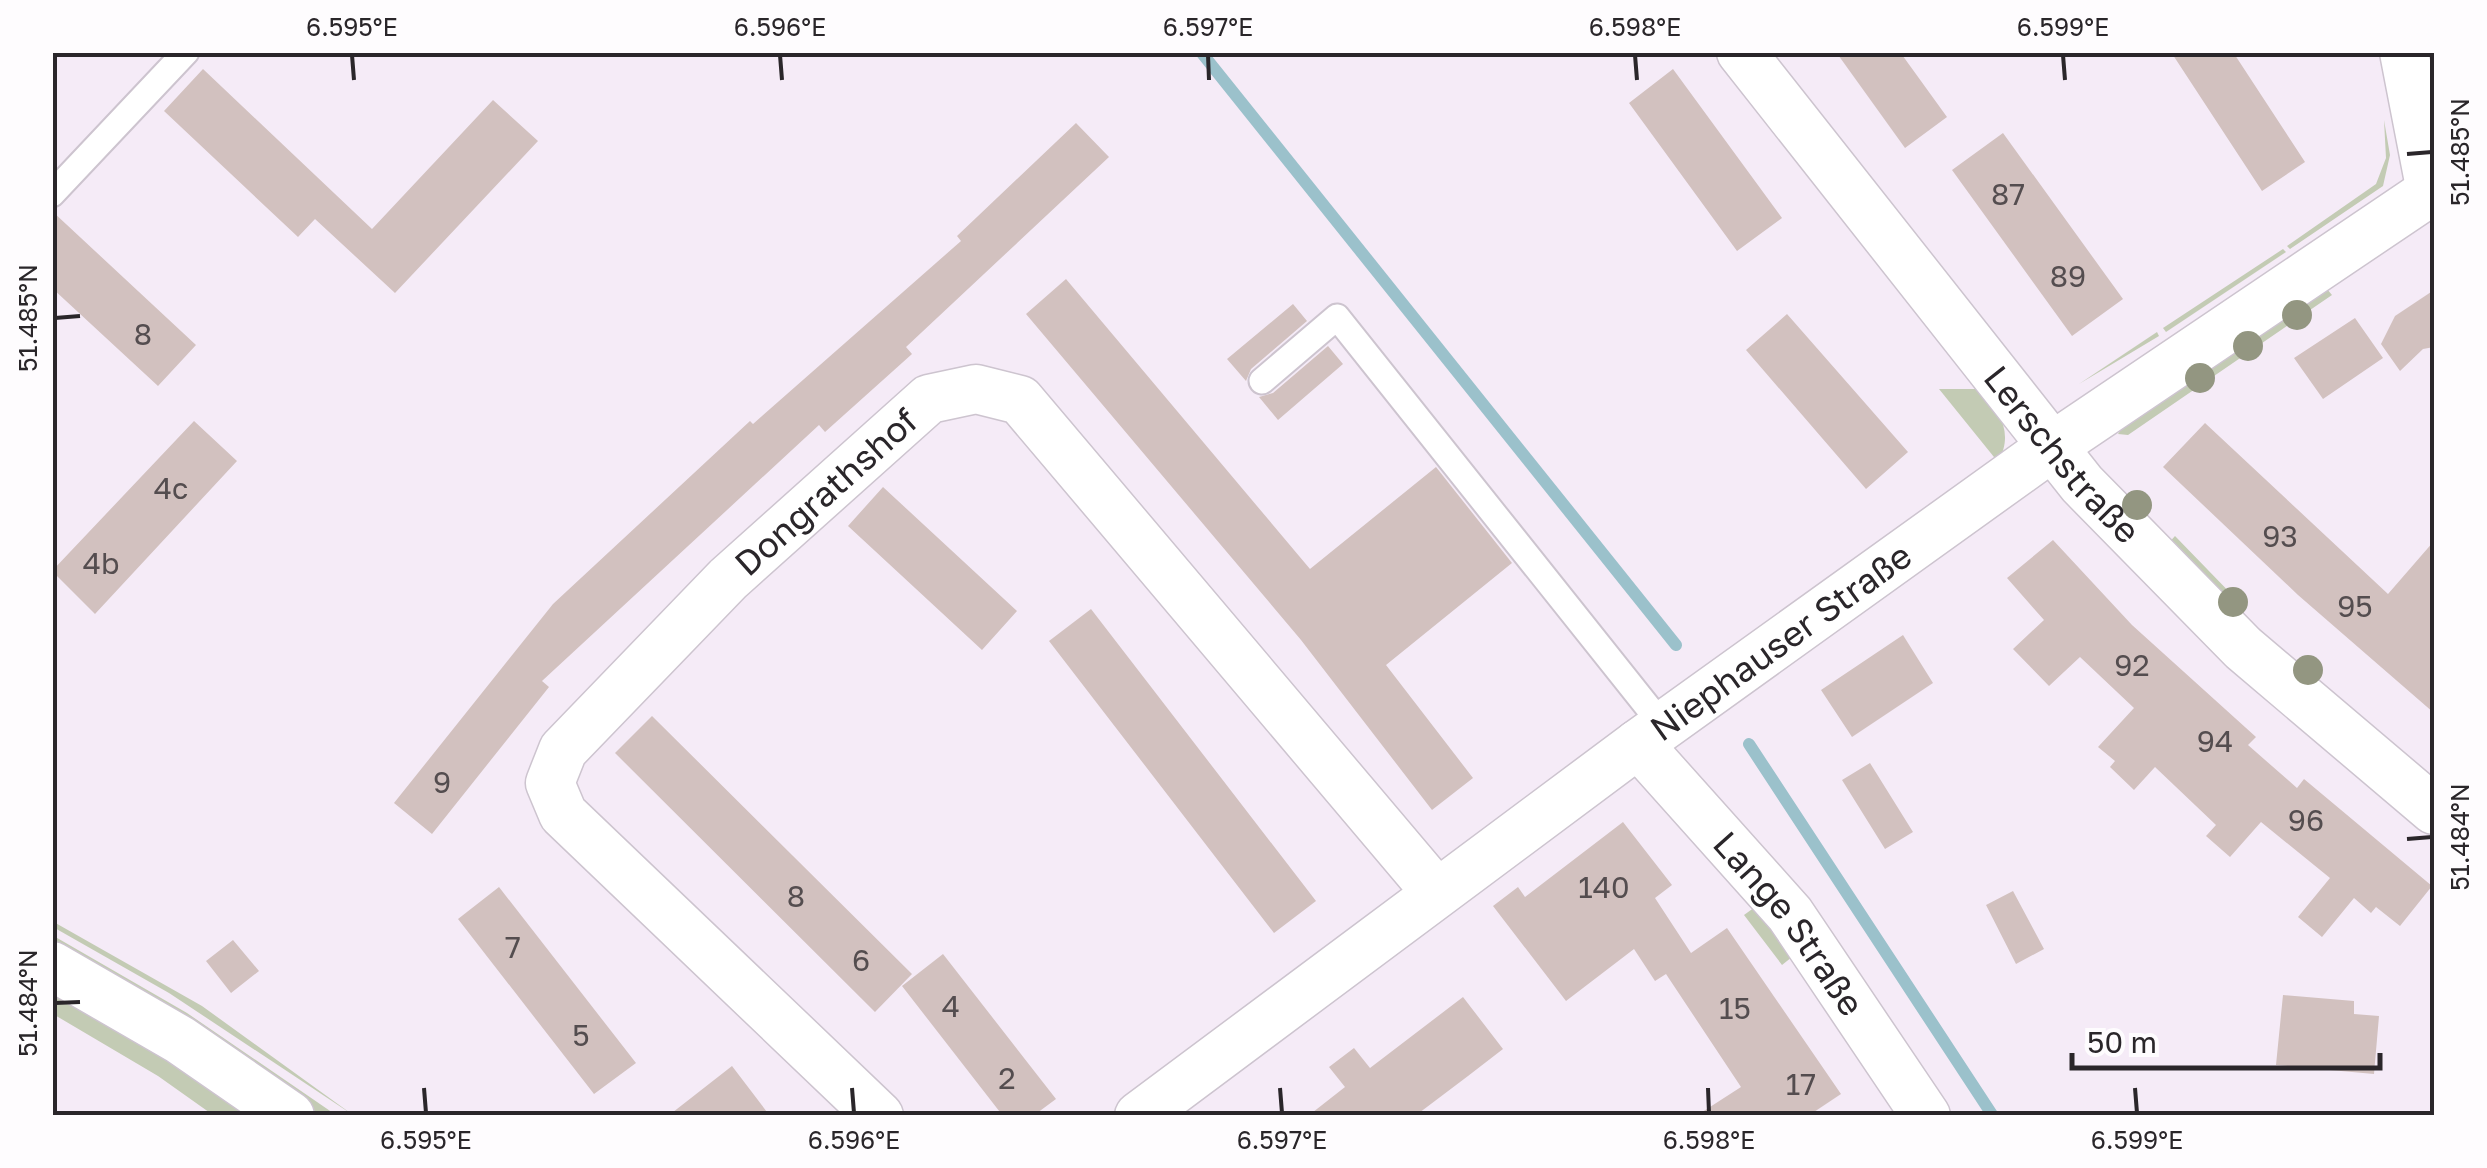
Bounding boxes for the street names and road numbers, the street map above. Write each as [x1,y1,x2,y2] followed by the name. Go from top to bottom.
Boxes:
[1976,357,2149,552] street label: Lerschstraße
[726,399,926,584] street label: Dongrathshof
[1642,534,1919,749] street label: Niephauser Straße
[1705,823,1873,1023] street label: Lange Straße

